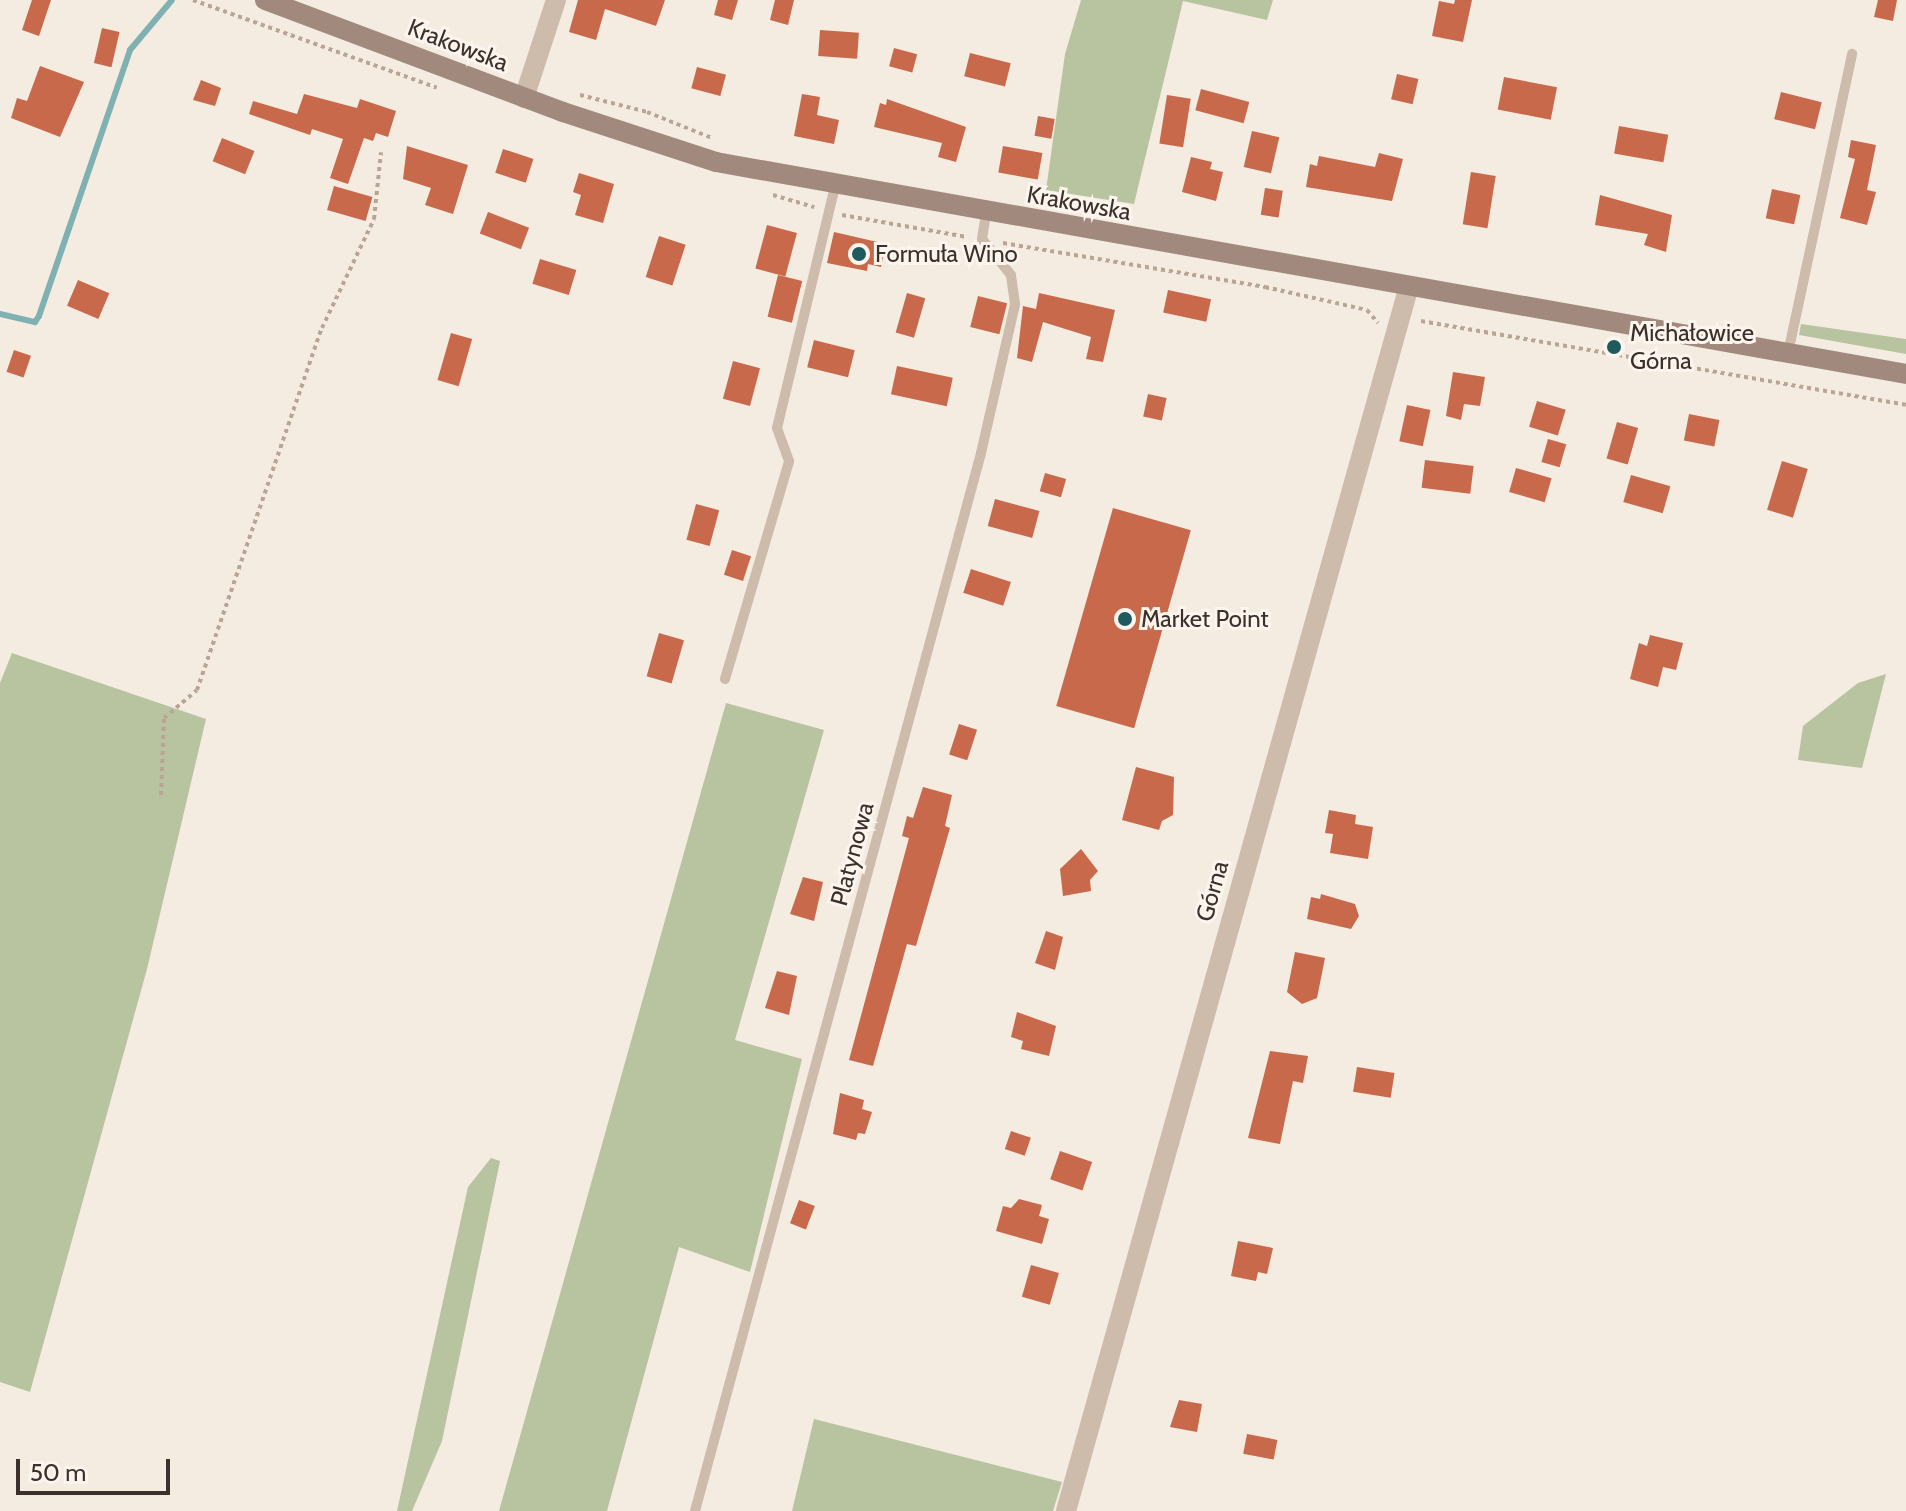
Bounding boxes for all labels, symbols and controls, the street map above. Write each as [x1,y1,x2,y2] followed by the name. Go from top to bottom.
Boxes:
[404,13,512,77] street label: Krakowska
[1025,180,1133,226] street label: Krakowska
[875,240,1018,268] place label: Formuła Wino
[850,245,868,263] marker: Formuła Wino
[1630,319,1754,375] place label: Michałowice Górna
[1605,338,1623,356] marker: Michałowice Górna
[1141,605,1268,633] place label: Market Point
[1116,610,1134,628] marker: Market Point
[824,799,880,909] street label: Platynowa
[1190,857,1234,925] street label: Górna
[20,1443,174,1493] scale bar
[30,1458,86,1487] text: 50 m

